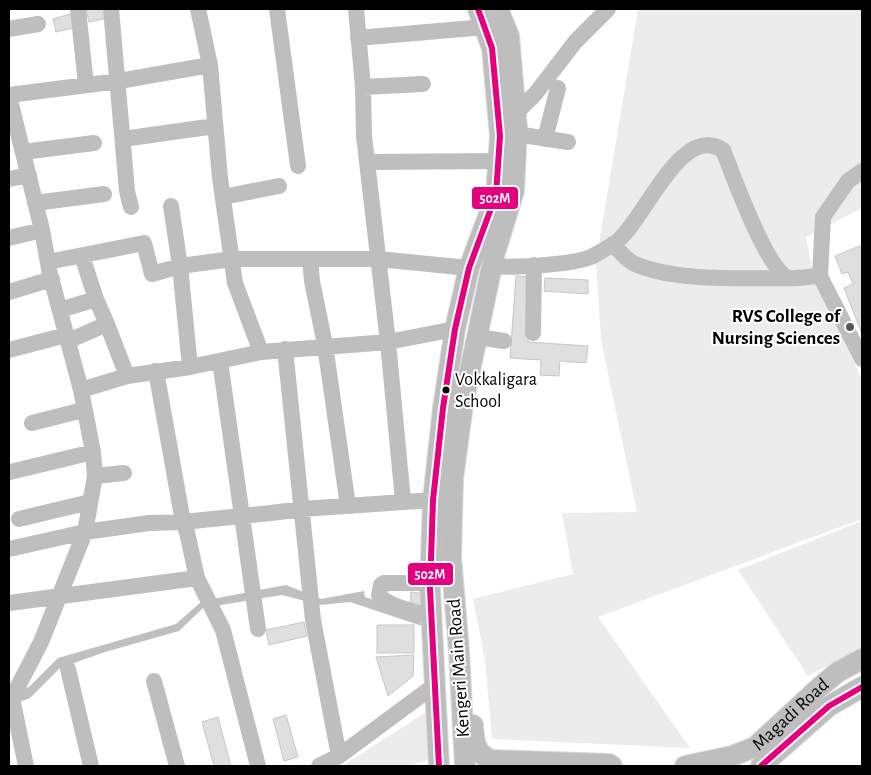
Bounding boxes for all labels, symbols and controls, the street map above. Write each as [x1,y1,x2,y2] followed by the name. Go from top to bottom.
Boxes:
[471,186,519,210] line badge: 502M
[479,192,511,206] text: 502M
[712,307,842,348] place label: RVS College of Nursing Sciences
[844,321,856,333] marker: RVS College of Nursing Sciences
[455,371,537,411] place label: Vokkaligara School
[441,385,451,395] marker: Vokkaligara School
[407,562,454,586] line badge: 502M
[414,568,446,582] text: 502M
[445,598,473,738] street label: Kengeri Main Road
[748,674,832,754] street label: Magadi Road

